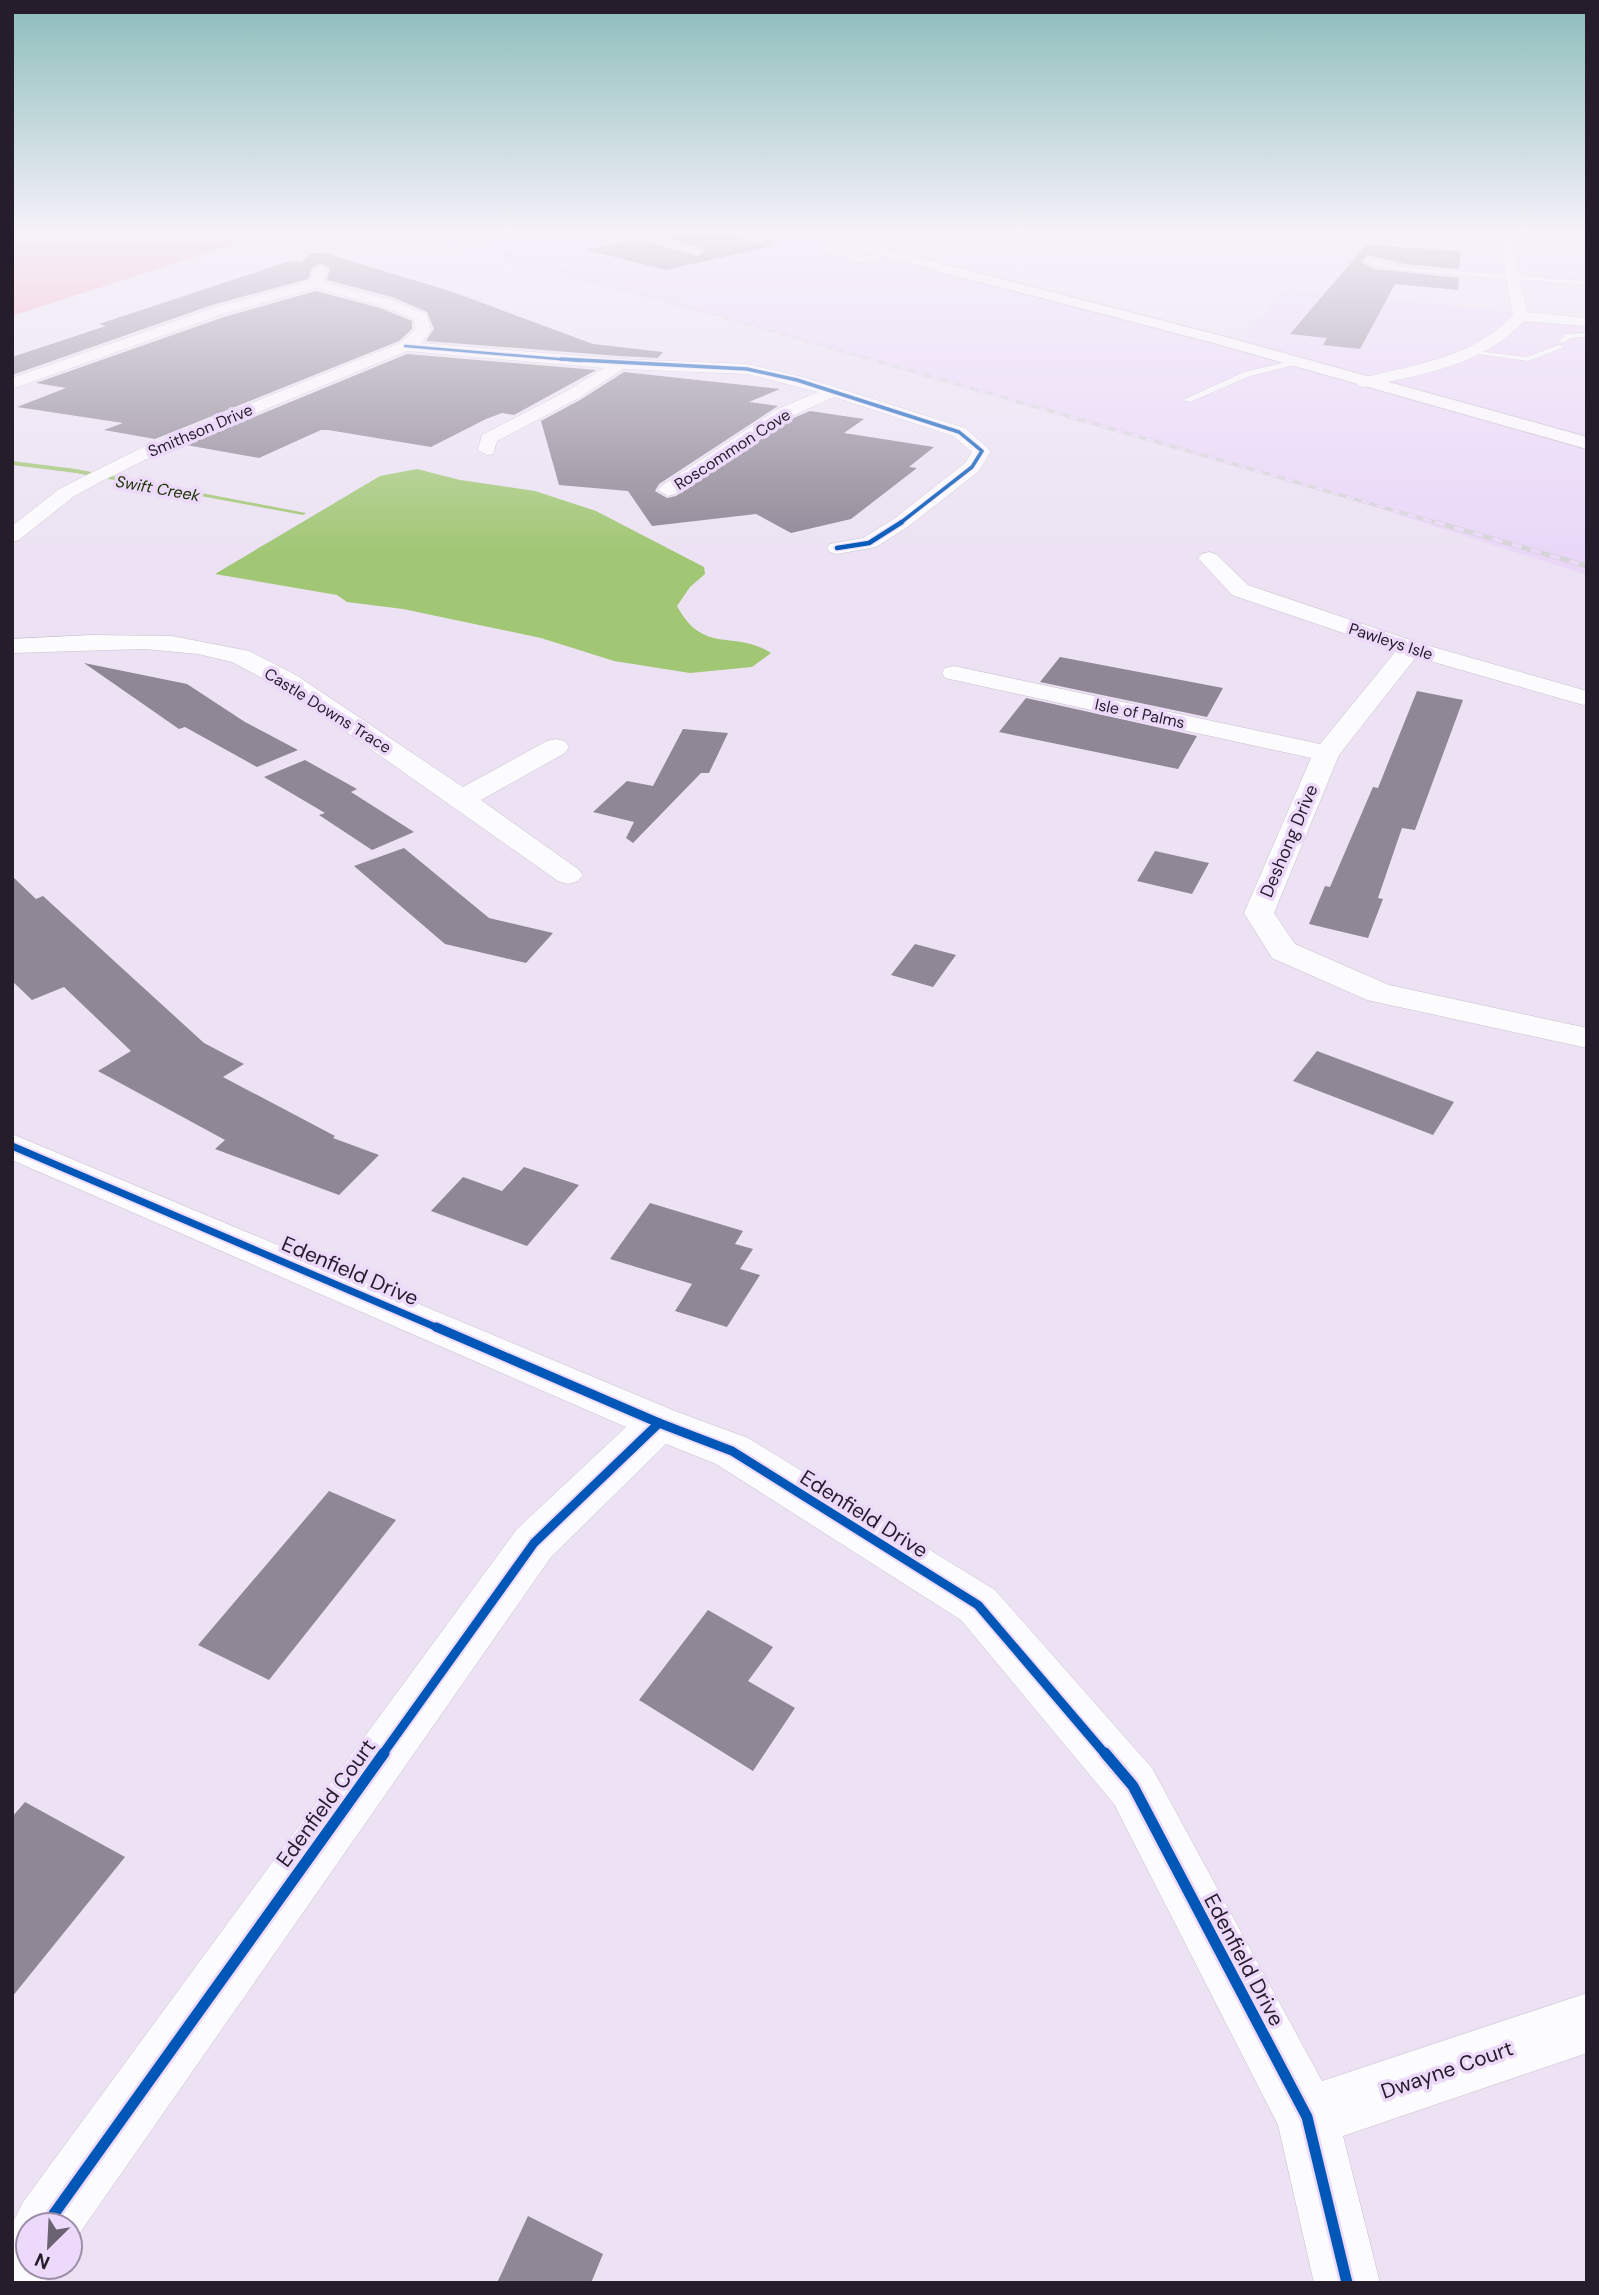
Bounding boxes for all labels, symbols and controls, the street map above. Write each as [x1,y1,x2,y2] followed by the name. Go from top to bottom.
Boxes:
[145,399,256,462] street label: Smithson Drive
[670,404,794,495] street label: Roscommon Cove
[114,471,202,506] water label: Swift Creek
[1346,618,1436,665] street label: Pawleys Isle
[260,663,395,758] street label: Castle Downs Trace
[1093,694,1187,733] street label: Isle of Palms
[1254,781,1324,901] street label: Deshong Drive
[277,1230,423,1312] street label: Edenfield Drive
[795,1463,933,1565] street label: Edenfield Drive
[270,1733,382,1873] street label: Edenfield Court
[1197,1889,1291,2031] street label: Edenfield Drive
[1377,2034,1517,2106] street label: Dwayne Court
[14,2211,84,2281] north arrow
[31,2247,54,2275] text: N

